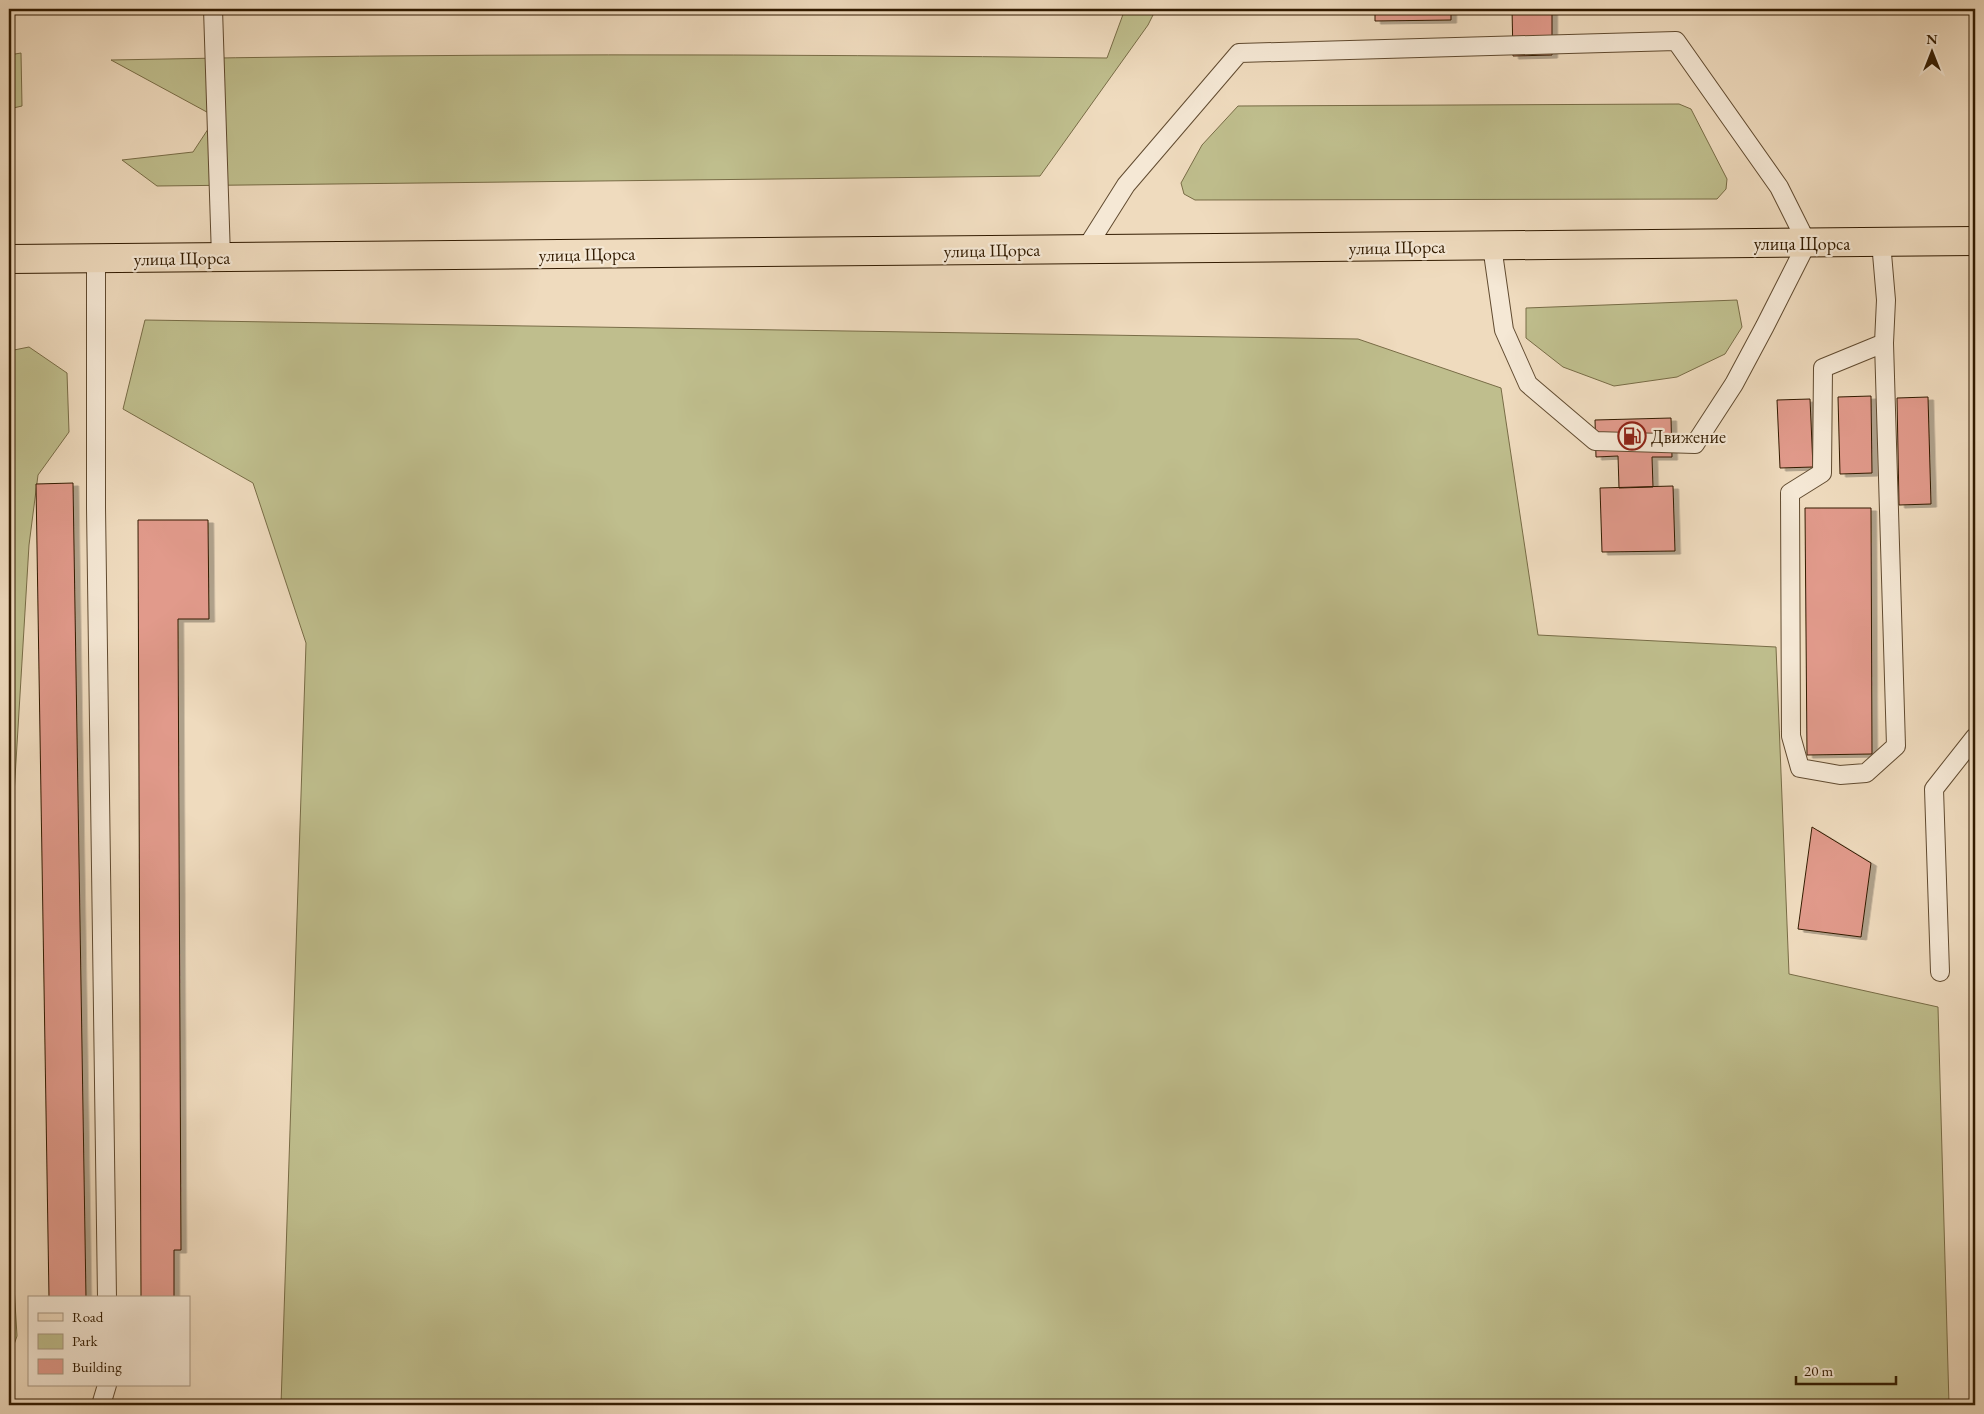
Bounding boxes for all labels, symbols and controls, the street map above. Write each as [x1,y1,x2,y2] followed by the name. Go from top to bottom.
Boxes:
[1906,28,1956,78] north arrow
[1926,30,1938,48] text: N
[1754,232,1851,255] street label: улица Щорса
[1348,235,1446,259] street label: улица Щорса
[943,238,1041,262] street label: улица Щорса
[538,242,636,266] street label: улица Щорса
[133,246,231,270] street label: улица Щорса
[1617,421,1647,451] fuel station icon: Движение
[1651,425,1726,448] place label: Движение
[28,1296,190,1386] legend
[72,1307,104,1326] text: Road
[72,1331,99,1350] text: Park
[1796,1354,1896,1386] scale bar
[72,1357,122,1376] text: Building
[1804,1361,1833,1380] text: 20 m

